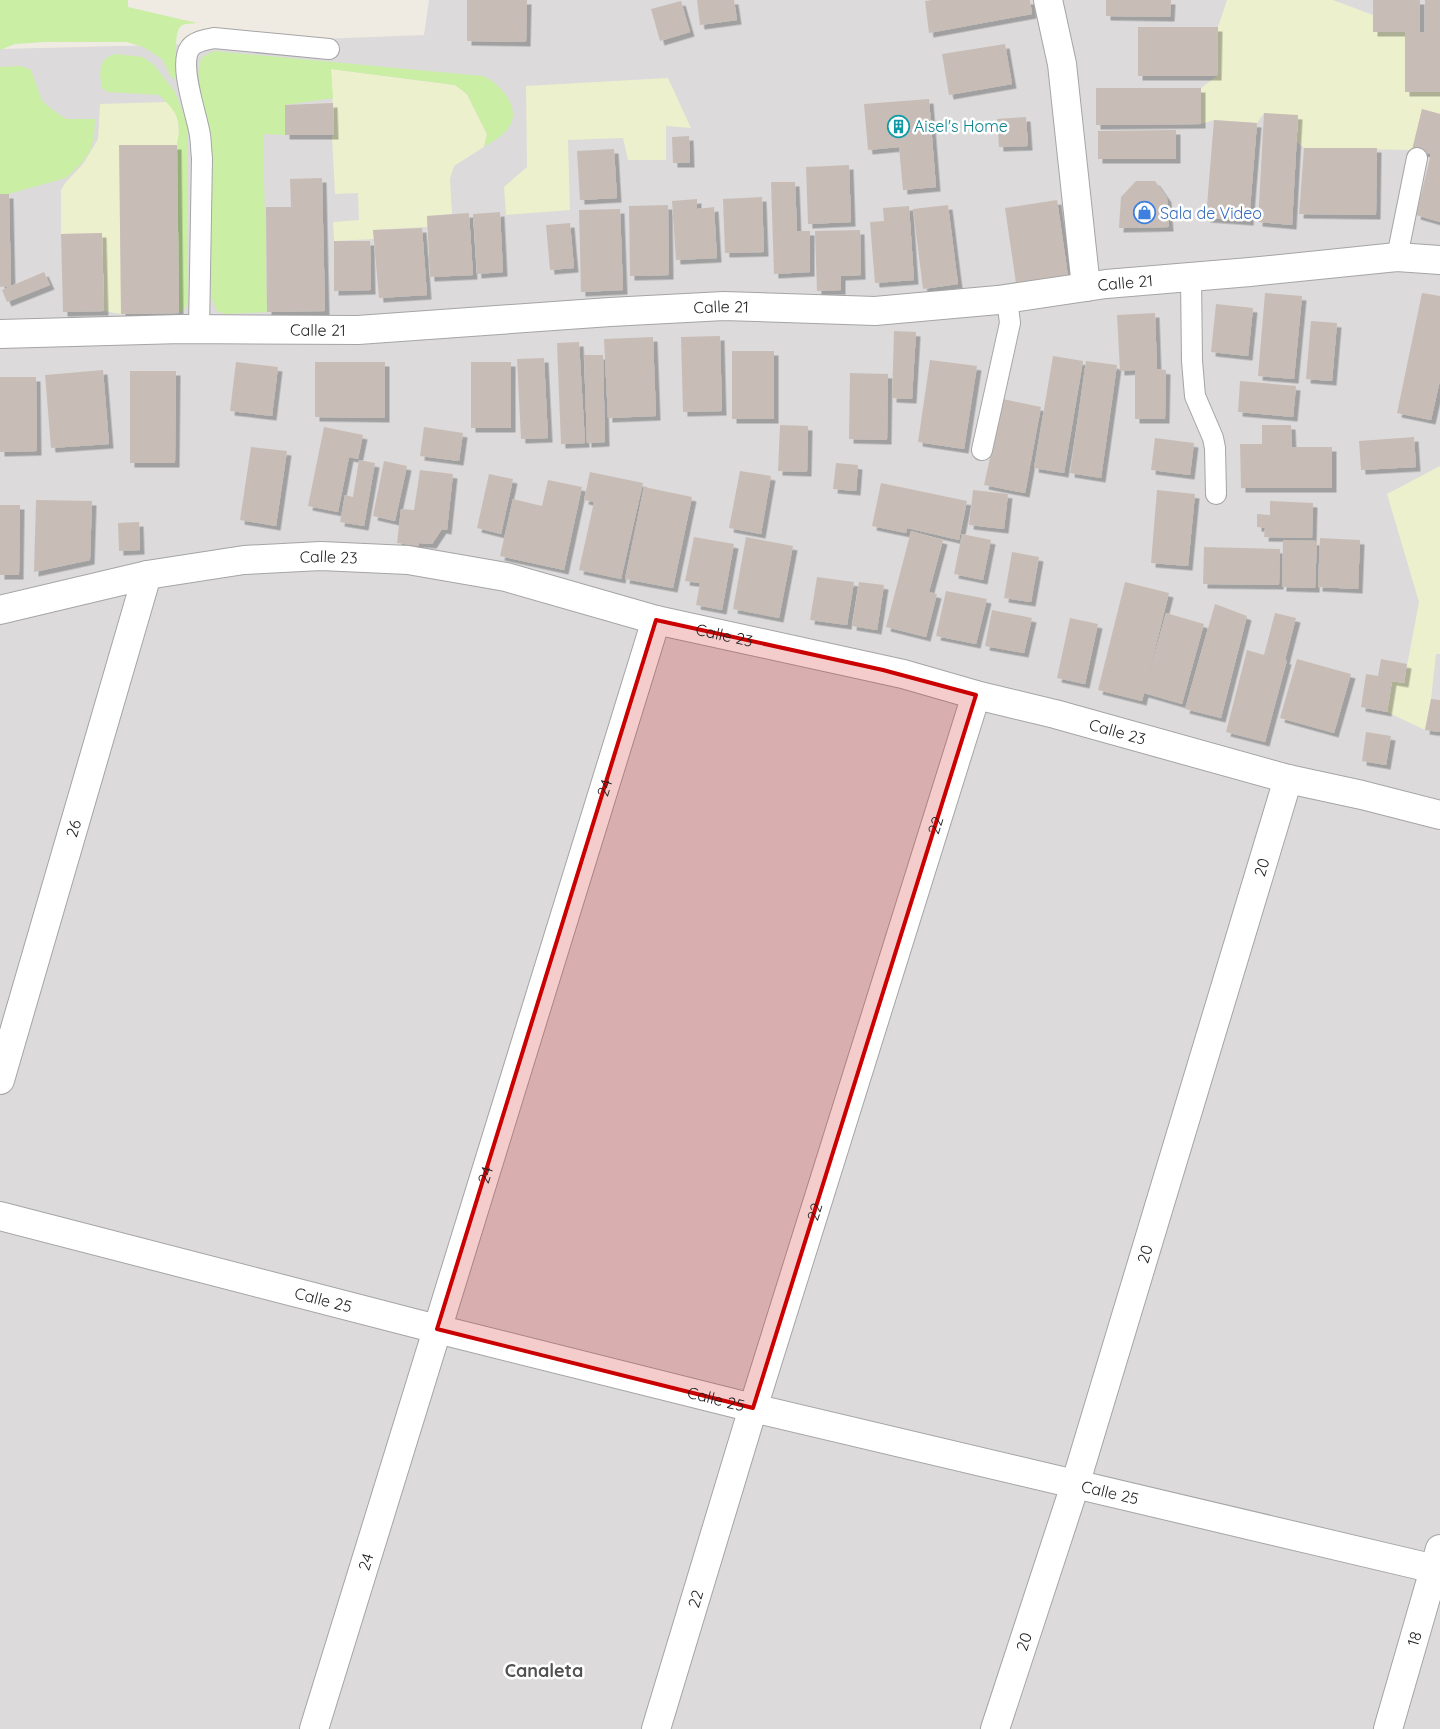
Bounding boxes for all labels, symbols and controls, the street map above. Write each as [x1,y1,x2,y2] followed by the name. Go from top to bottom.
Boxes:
[886,114,910,138] building icon: Aisel's Home
[914,116,1008,136] place label: Aisel's Home
[1132,201,1156,225] shop icon: Sala de Video
[1160,203,1262,223] place label: Sala de Video
[1096,270,1154,295] street label: Calle 21
[693,296,749,318] street label: Calle 21
[290,320,346,340] street label: Calle 21
[299,546,358,568] street label: Calle 23
[694,619,755,651] street label: Calle 23
[1087,714,1148,749] street label: Calle 23
[592,777,616,799] street label: 24
[923,814,948,837] street label: 22
[61,817,85,840] street label: 26
[1249,856,1274,879] street label: 20
[473,1164,497,1186] street label: 24
[802,1200,827,1223] street label: 22
[1132,1242,1157,1266] street label: 20
[293,1283,354,1317] street label: Calle 25
[685,1382,747,1416] street label: Calle 25
[1079,1476,1141,1509] street label: Calle 25
[354,1551,378,1573] street label: 24
[683,1587,708,1610] street label: 22
[1402,1629,1426,1648] street label: 18
[1011,1630,1036,1653] street label: 20
[505,1659,583,1682] district label: Canaleta

